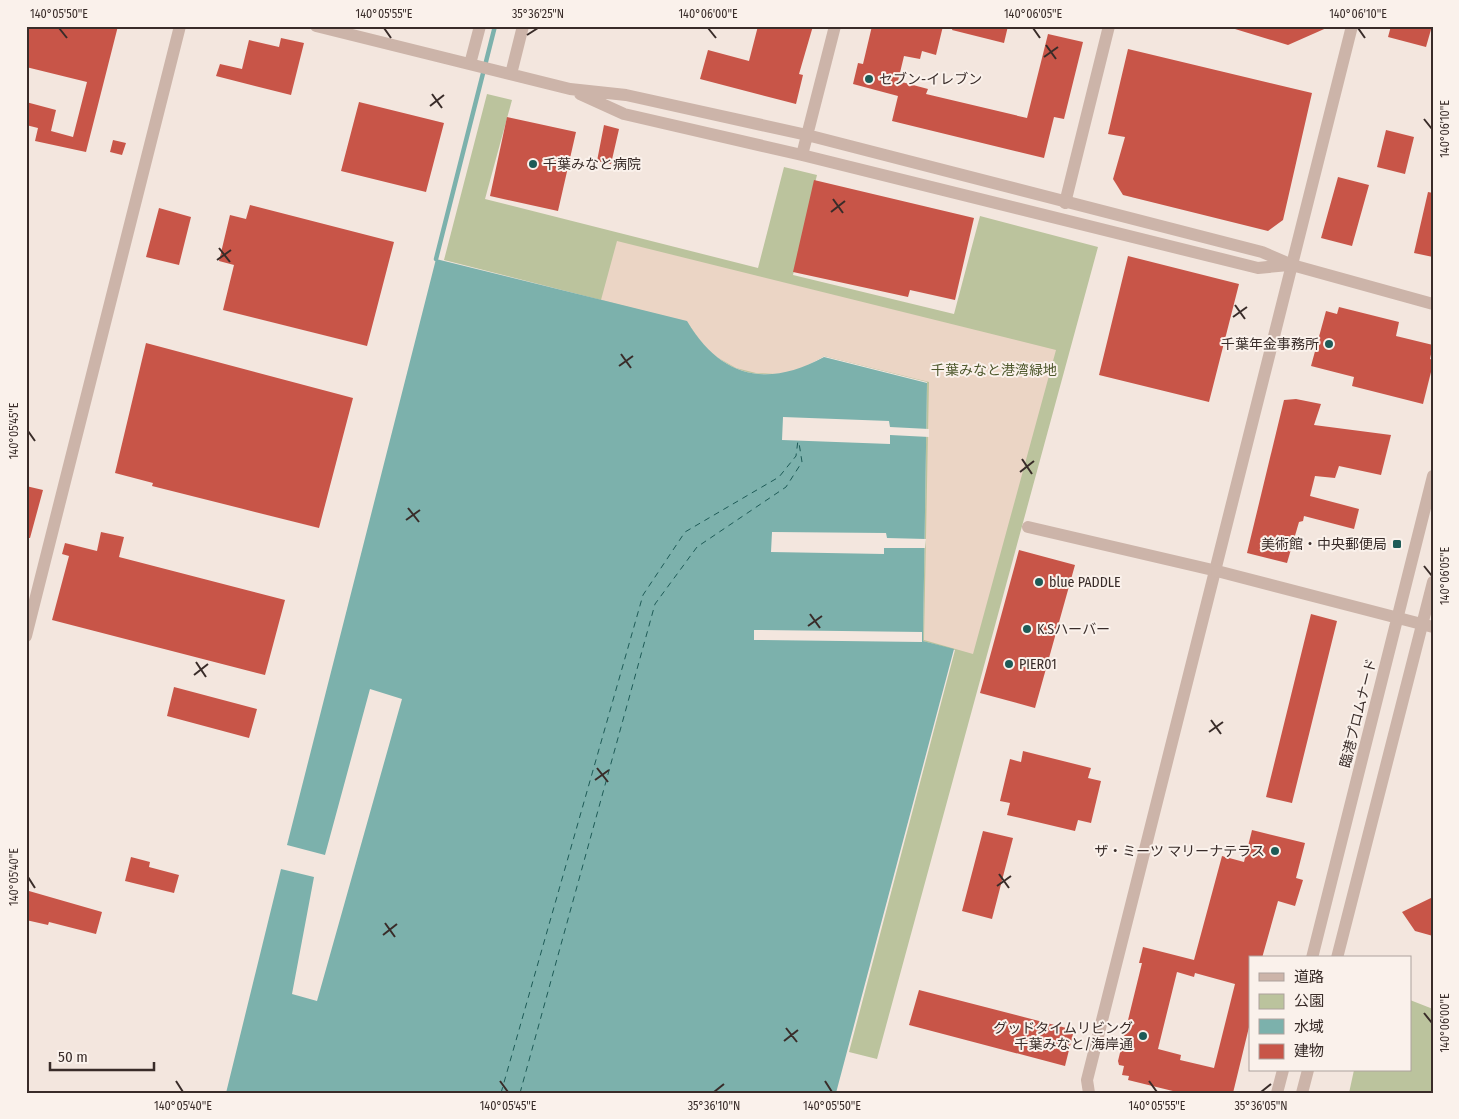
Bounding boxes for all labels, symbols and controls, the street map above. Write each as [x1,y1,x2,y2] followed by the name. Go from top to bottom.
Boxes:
[30,7,88,21] text: 140°05'50"E
[356,7,413,21] text: 140°05'55"E
[512,7,564,21] text: 35°36'25"N
[678,7,738,21] text: 140°06'00"E
[1004,7,1062,21] text: 140°06'05"E
[1329,7,1387,21] text: 140°06'10"E
[879,71,982,88] place label: セブン-イレブン
[863,73,875,85] marker: セブン-イレブン
[1438,100,1452,158] text: 140°06'10"E
[543,156,641,173] place label: 千葉みなと病院
[527,158,539,170] marker: 千葉みなと病院
[1221,336,1319,353] place label: 千葉年金事務所
[1323,338,1335,350] marker: 千葉年金事務所
[931,362,1057,379] park label: 千葉みなと港湾緑地
[7,402,21,459] text: 140°05'45"E
[1261,536,1387,553] place label: 美術館・中央郵便局
[1391,538,1403,550] marker: 美術館・中央郵便局
[1438,547,1452,605] text: 140°06'05"E
[1049,574,1121,591] place label: blue PADDLE
[1033,576,1045,588] marker: blue PADDLE
[1037,621,1110,638] place label: K.Sハーバー
[1021,623,1033,635] marker: K.Sハーバー
[1019,656,1057,673] place label: PIER01
[1337,657,1380,770] street label: 臨港プロムナード
[1003,658,1015,670] marker: PIER01
[1094,843,1265,860] place label: ザ・ミーツ マリーナテラス
[1269,845,1281,857] marker: ザ・ミーツ マリーナテラス
[7,848,21,906] text: 140°05'40"E
[1249,956,1412,1072] legend
[1294,968,1324,986] text: 道路
[1294,992,1324,1010] text: 公園
[1438,993,1452,1053] text: 140°06'00"E
[1294,1018,1324,1036] text: 水域
[993,1020,1133,1053] place label: グッドタイムリビング 千葉みなと/海岸通
[1137,1030,1149,1042] marker: グッドタイムリビング 千葉みなと/海岸通
[50,1039,154,1071] scale bar
[1294,1042,1324,1060] text: 建物
[58,1048,88,1066] text: 50 m
[154,1099,212,1113] text: 140°05'40"E
[480,1099,537,1113] text: 140°05'45"E
[688,1099,740,1113] text: 35°36'10"N
[803,1099,861,1113] text: 140°05'50"E
[1129,1099,1186,1113] text: 140°05'55"E
[1234,1099,1288,1113] text: 35°36'05"N

